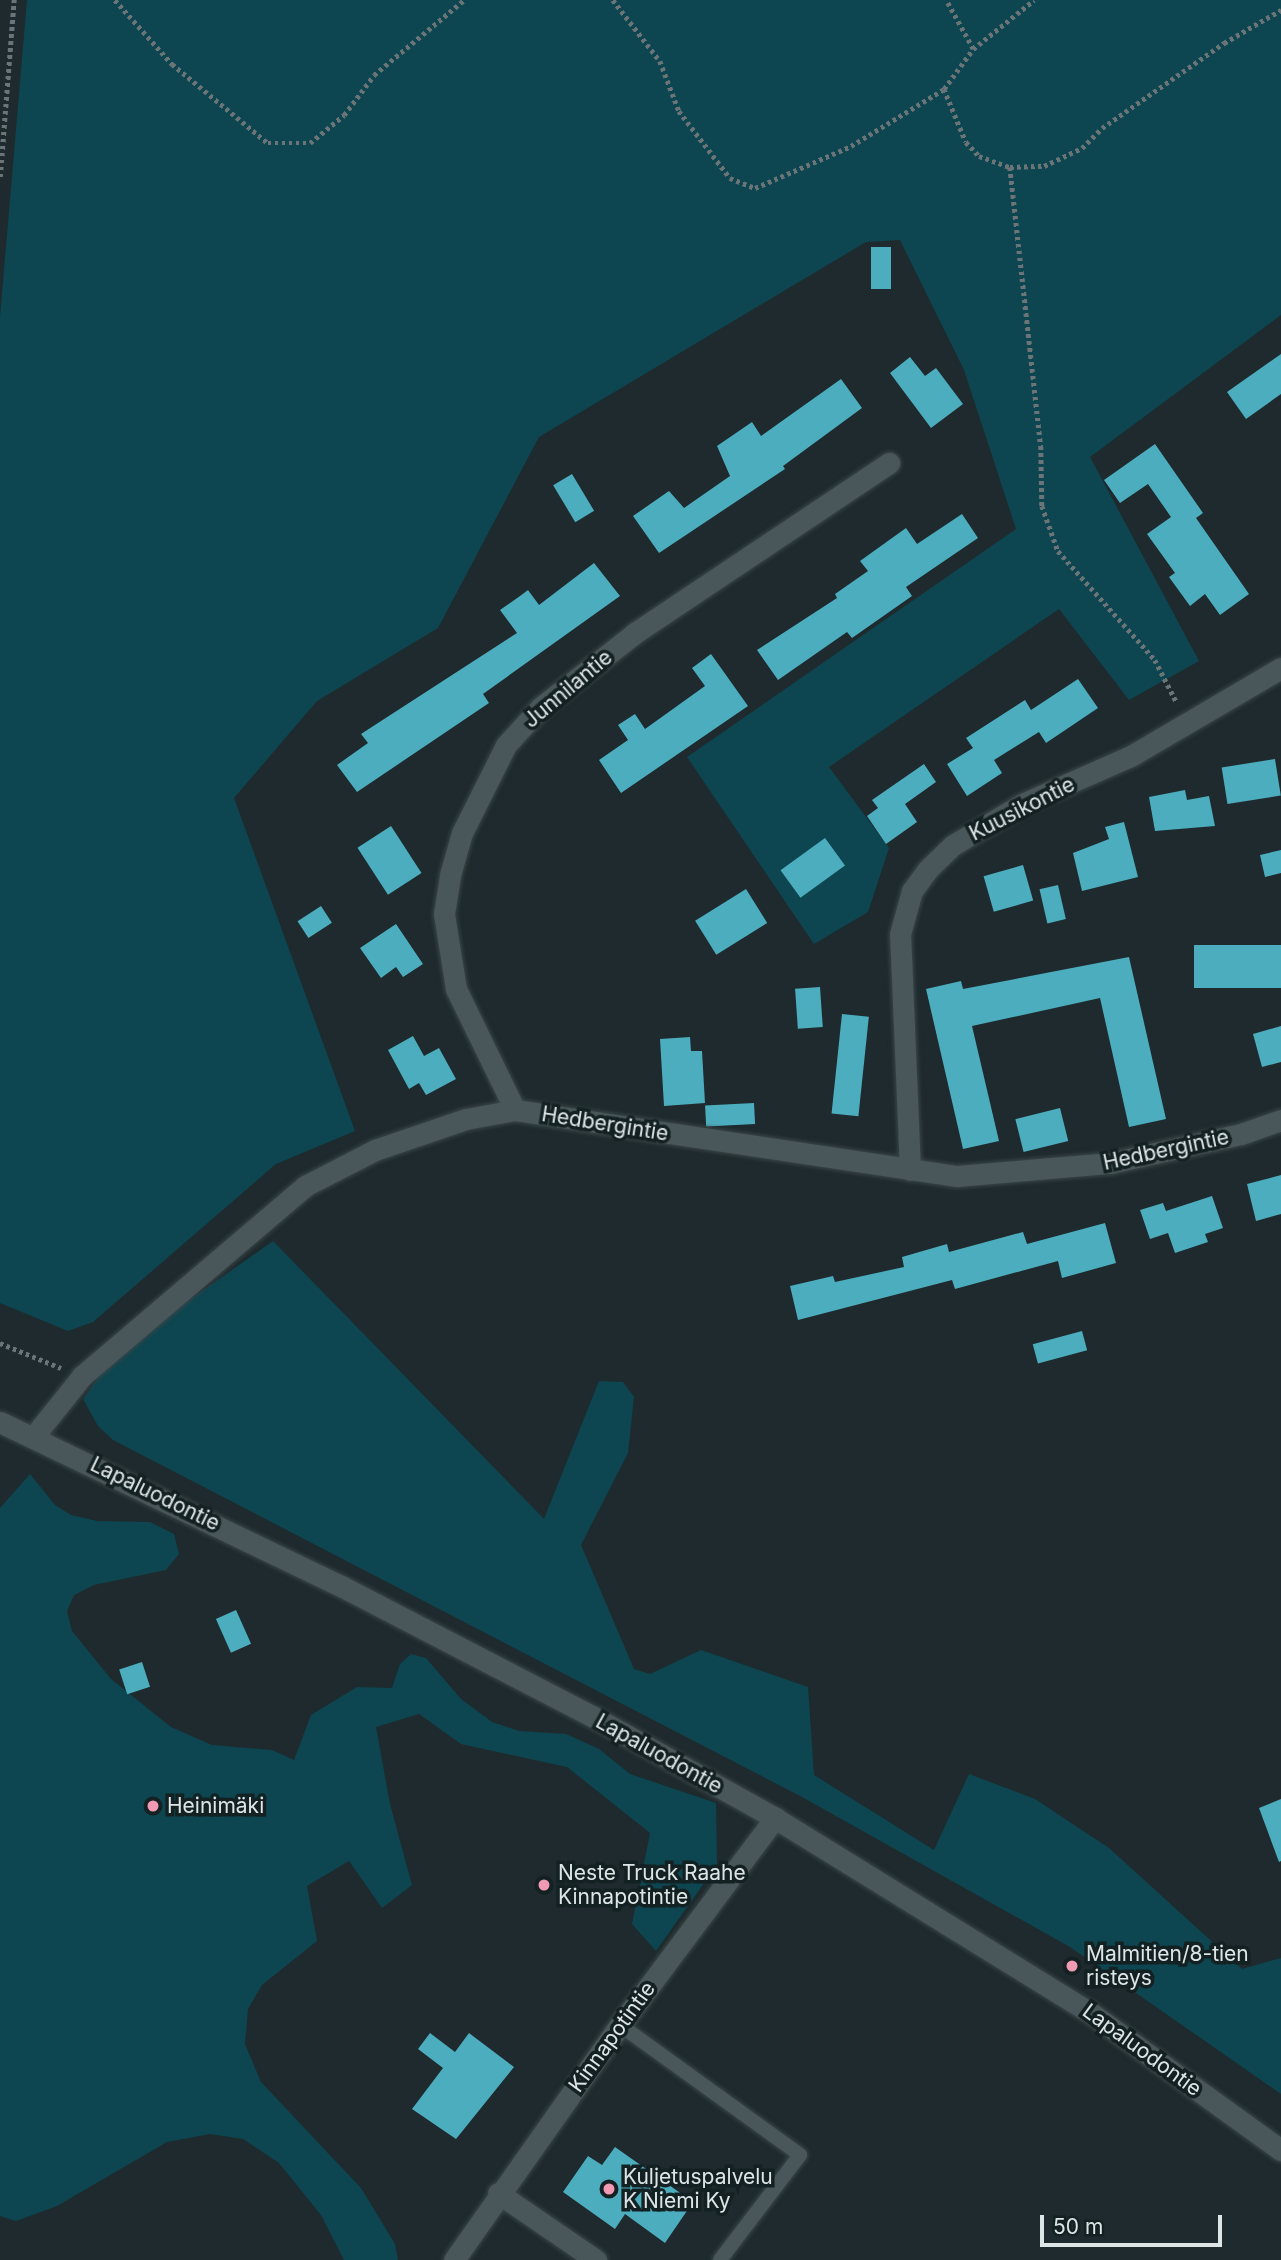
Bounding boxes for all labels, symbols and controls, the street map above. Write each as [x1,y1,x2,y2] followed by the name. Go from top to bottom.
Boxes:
[519,645,617,733] street label: Junnilantie
[965,772,1079,846] street label: Kuusikontie
[540,1102,670,1146] street label: Hedbergintie
[1101,1124,1231,1176] street label: Hedbergintie
[86,1452,224,1536] street label: Lapaluodontie
[591,1709,727,1799] street label: Lapaluodontie
[167,1793,264,1819] place label: Heinimäki
[145,1798,161,1814] marker: Heinimäki
[558,1860,746,1910] place label: Neste Truck Raahe Kinnapotintie
[536,1877,552,1893] marker: Neste Truck Raahe Kinnapotintie
[1086,1941,1249,1991] place label: Malmitien/8-tien risteys
[1064,1958,1080,1974] marker: Malmitien/8-tien risteys
[564,1977,660,2097] street label: Kinnapotintie
[1078,1998,1206,2102] street label: Lapaluodontie
[623,2164,773,2214] place label: Kuljetuspalvelu K Niemi Ky
[601,2181,617,2197] marker: Kuljetuspalvelu K Niemi Ky
[1043,2200,1225,2244] scale bar
[1053,2214,1103,2239] text: 50 m

